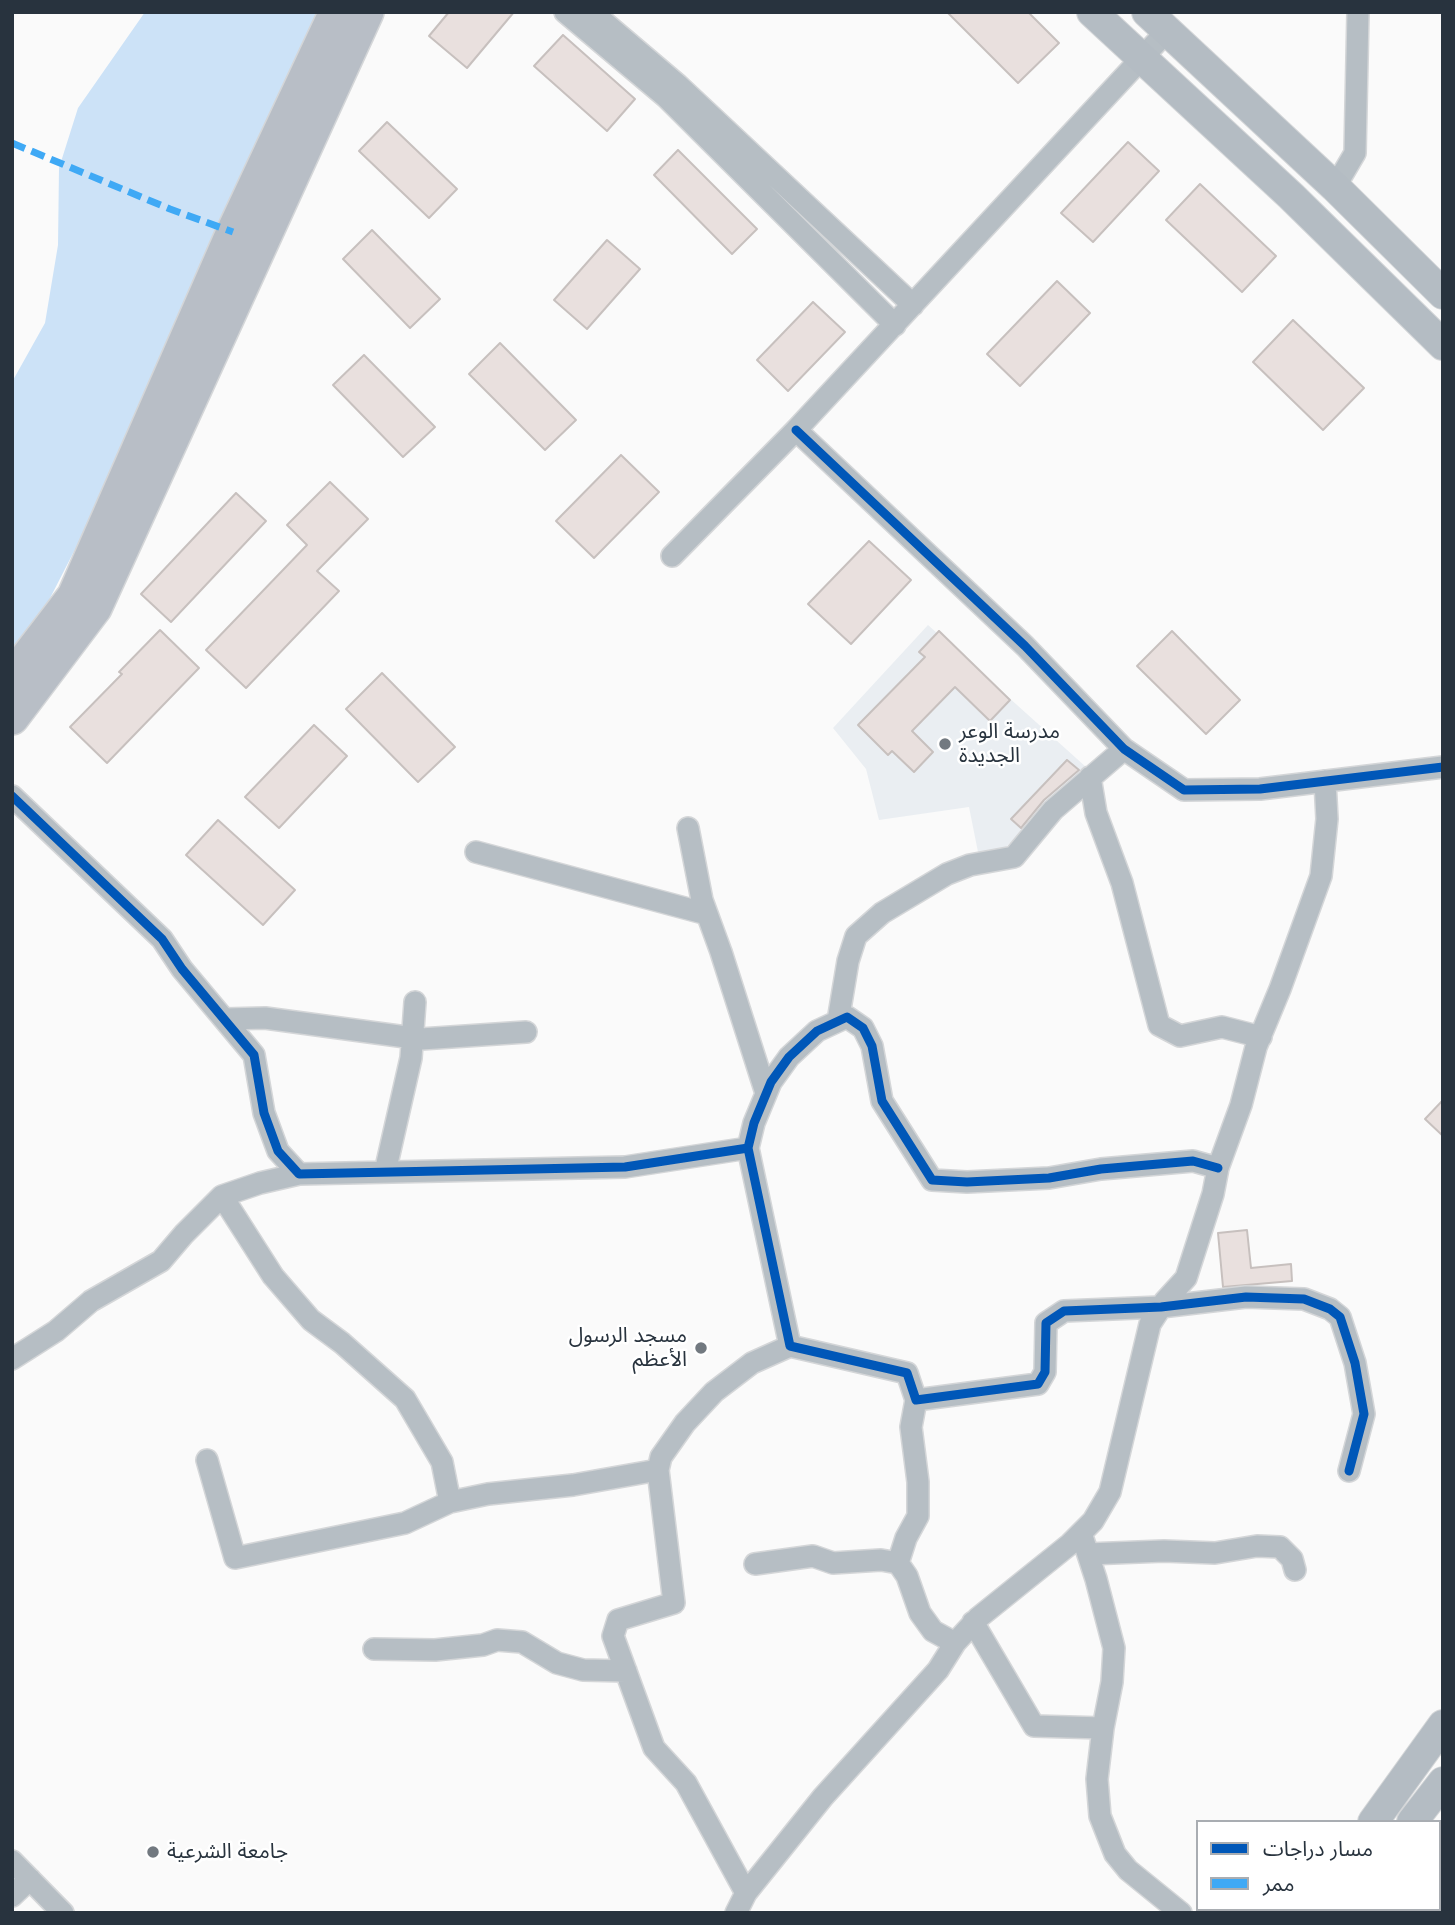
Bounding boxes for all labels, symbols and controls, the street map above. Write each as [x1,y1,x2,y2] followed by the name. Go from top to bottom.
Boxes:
[959,719,1060,769] place label: مدرسة الوعر الجديدة
[937,736,953,752] marker: مدرسة الوعر الجديدة
[569,1323,687,1373] place label: مسجد الرسول الأعظم
[693,1340,709,1356] marker: مسجد الرسول الأعظم
[1196,1820,1441,1911] legend
[1263,1837,1373,1860] text: مسار دراجات
[167,1839,288,1865] place label: جامعة الشرعية
[145,1844,161,1860] marker: جامعة الشرعية
[1263,1872,1294,1895] text: ممر

